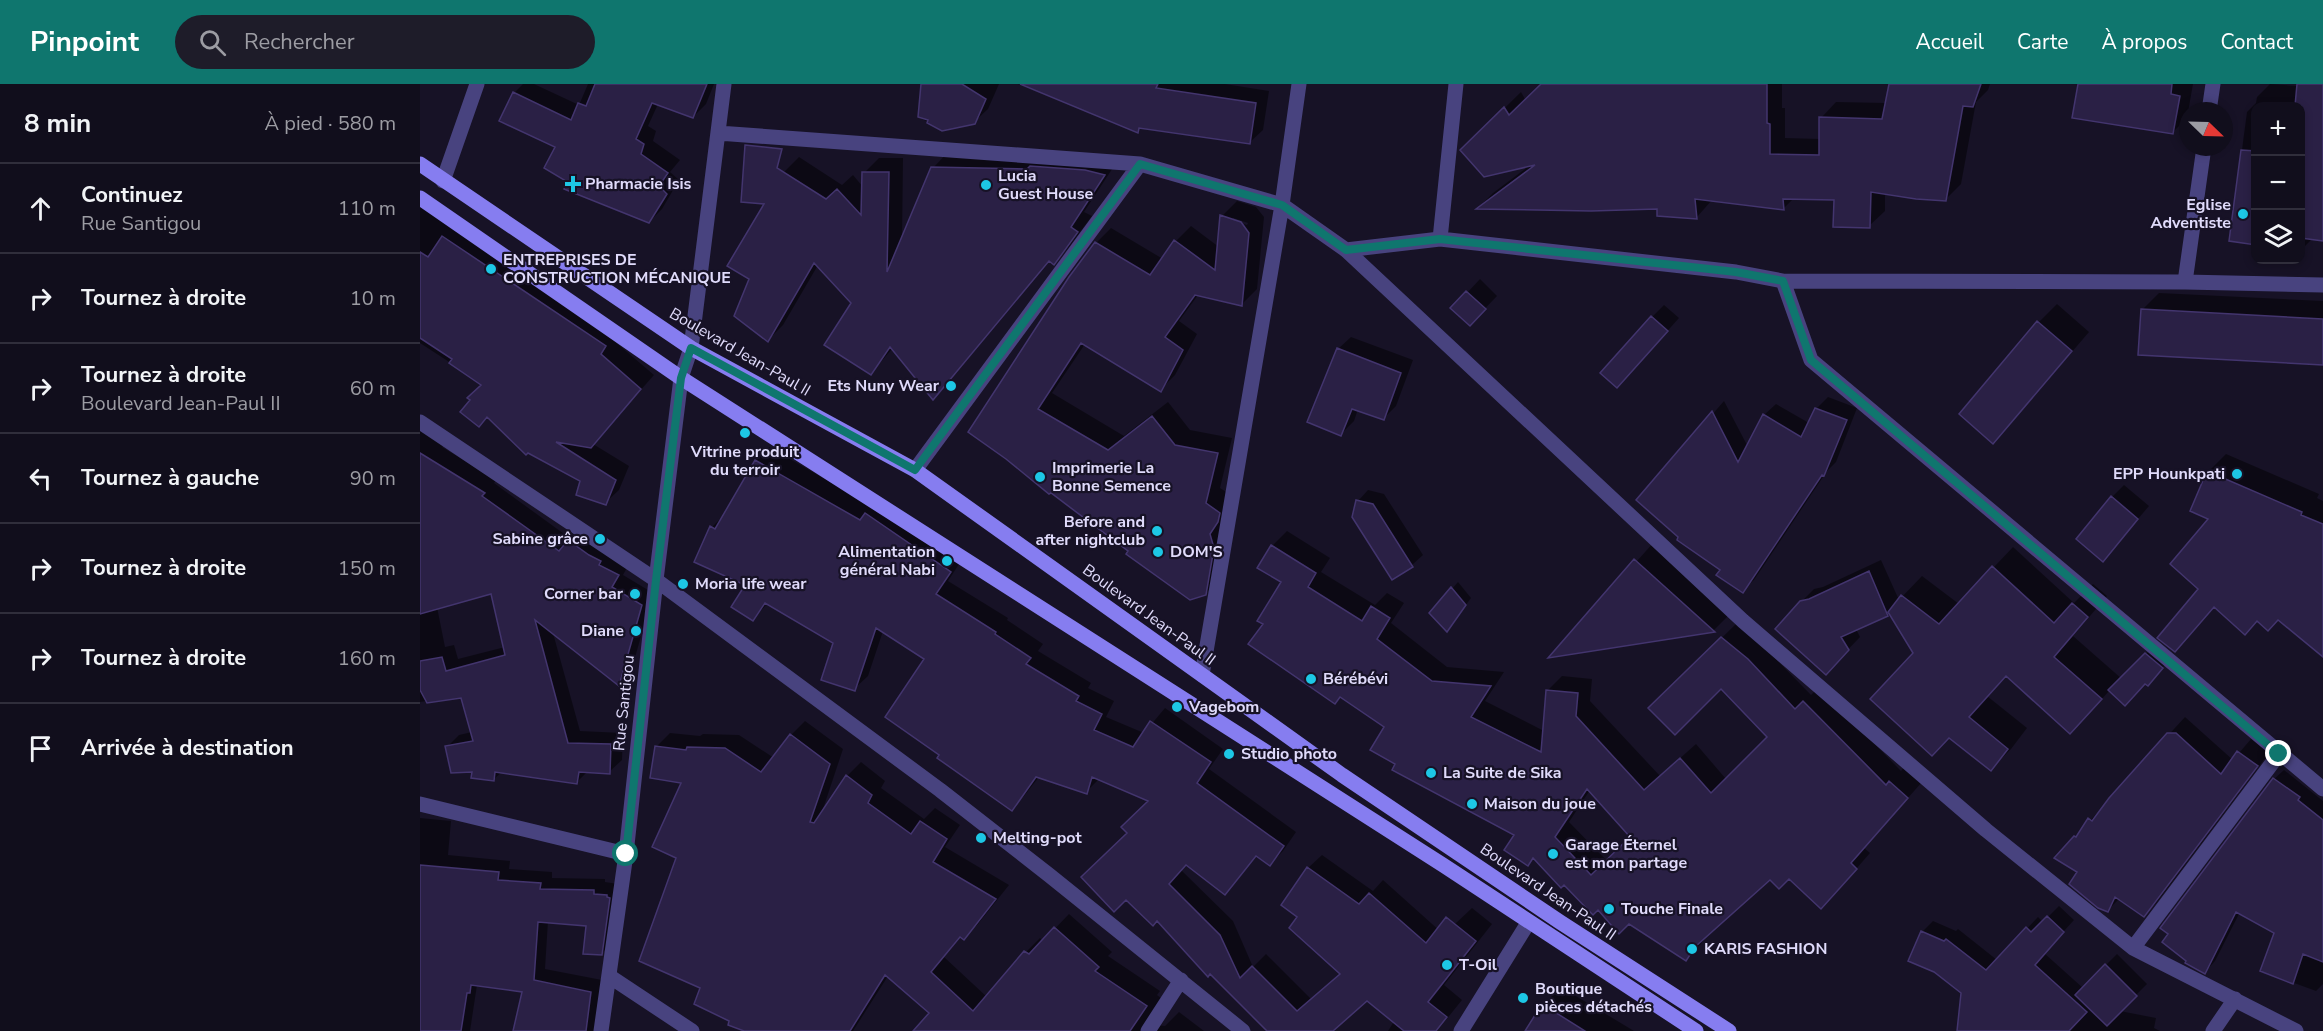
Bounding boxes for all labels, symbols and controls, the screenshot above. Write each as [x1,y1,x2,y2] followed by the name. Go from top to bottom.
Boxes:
[175,15,595,69] search box
[30,23,139,61] text: Pinpoint
[196,26,229,59] icon: search
[244,27,355,57] text: Rechercher
[1915,28,1984,56] text: Accueil
[2017,28,2068,56] text: Carte
[2101,28,2187,56] text: À propos
[2220,28,2293,56] text: Contact
[2179,102,2233,156] north arrow
[2251,102,2305,264] map controls
[2251,102,2305,156] button: +
[24,106,91,141] text: 8 min
[265,110,396,137] text: À pied · 580 m
[2251,156,2305,210] button: −
[998,165,1094,205] place label: Lucia Guest House
[585,173,692,195] place label: Pharmacie Isis
[566,177,580,191] marker: Pharmacie Isis
[979,178,993,192] marker: Lucia Guest House
[81,180,183,210] text: Continuez
[24,192,57,225] icon: ahead
[2151,194,2231,234] place label: Eglise Adventiste
[338,195,396,222] text: 110 m
[2236,207,2250,221] marker: Eglise Adventiste
[81,210,201,237] text: Rue Santigou
[2251,210,2305,264] button: layers
[503,249,731,289] place label: ENTREPRISES DE CONSTRUCTION MÉCANIQUE
[484,262,498,276] marker: ENTREPRISES DE CONSTRUCTION MÉCANIQUE
[24,282,57,315] icon: right
[81,283,246,313] text: Tournez à droite
[350,285,396,312] text: 10 m
[665,303,815,401] street label: Boulevard Jean-Paul II
[81,360,246,390] text: Tournez à droite
[24,372,57,405] icon: right
[350,375,396,402] text: 60 m
[828,375,940,397] place label: Ets Nuny Wear
[944,379,958,393] marker: Ets Nuny Wear
[81,390,281,417] text: Boulevard Jean-Paul II
[738,426,752,440] marker: Vitrine produit du terroir
[690,441,800,481] place label: Vitrine produit du terroir
[1052,457,1171,497] place label: Imprimerie La Bonne Semence
[24,462,57,495] icon: left
[81,463,259,493] text: Tournez à gauche
[2113,463,2225,485] place label: EPP Hounkpati
[350,465,396,492] text: 90 m
[2230,467,2244,481] marker: EPP Hounkpati
[1033,470,1047,484] marker: Imprimerie La Bonne Semence
[1035,511,1145,551] place label: Before and after nightclub
[1150,524,1164,538] marker: Before and after nightclub
[492,528,588,550] place label: Sabine grâce
[593,532,607,546] marker: Sabine grâce
[838,541,935,581] place label: Alimentation général Nabi
[1170,541,1223,563] place label: DOM'S
[1151,545,1165,559] marker: DOM'S
[24,552,57,585] icon: right
[81,553,246,583] text: Tournez à droite
[940,554,954,568] marker: Alimentation général Nabi
[338,555,396,582] text: 150 m
[1078,559,1220,671] street label: Boulevard Jean-Paul II
[695,573,807,595] place label: Moria life wear
[676,577,690,591] marker: Moria life wear
[544,583,624,605] place label: Corner bar
[628,587,642,601] marker: Corner bar
[581,620,624,642] place label: Diane
[629,624,643,638] marker: Diane
[24,642,57,675] icon: right
[81,643,246,673] text: Tournez à droite
[338,645,396,672] text: 160 m
[608,654,640,752] street label: Rue Santigou
[1323,668,1388,690] place label: Bérébévi
[1304,672,1318,686] marker: Bérébévi
[1188,696,1259,718] place label: Vagebom
[1170,700,1184,714] marker: Vagebom
[24,732,57,765] icon: arrive
[81,733,294,763] text: Arrivée à destination
[2265,740,2291,766] route end
[1241,743,1337,765] place label: Studio photo
[1222,747,1236,761] marker: Studio photo
[1443,762,1562,784] place label: La Suite de Sika
[1424,766,1438,780] marker: La Suite de Sika
[1484,793,1596,815] place label: Maison du joue
[1465,797,1479,811] marker: Maison du joue
[993,827,1082,849] place label: Melting-pot
[974,831,988,845] marker: Melting-pot
[1565,834,1687,874] place label: Garage Éternel est mon partage
[1476,838,1620,946] street label: Boulevard Jean-Paul II
[612,840,638,866] route start
[1546,847,1560,861] marker: Garage Éternel est mon partage
[1621,898,1723,920] place label: Touche Finale
[1602,902,1616,916] marker: Touche Finale
[1704,938,1827,960] place label: KARIS FASHION
[1685,942,1699,956] marker: KARIS FASHION
[1459,954,1497,976] place label: T-Oil
[1440,958,1454,972] marker: T-Oil
[1535,978,1652,1018] place label: Boutique pièces détachés
[1516,991,1530,1005] marker: Boutique pièces détachés

